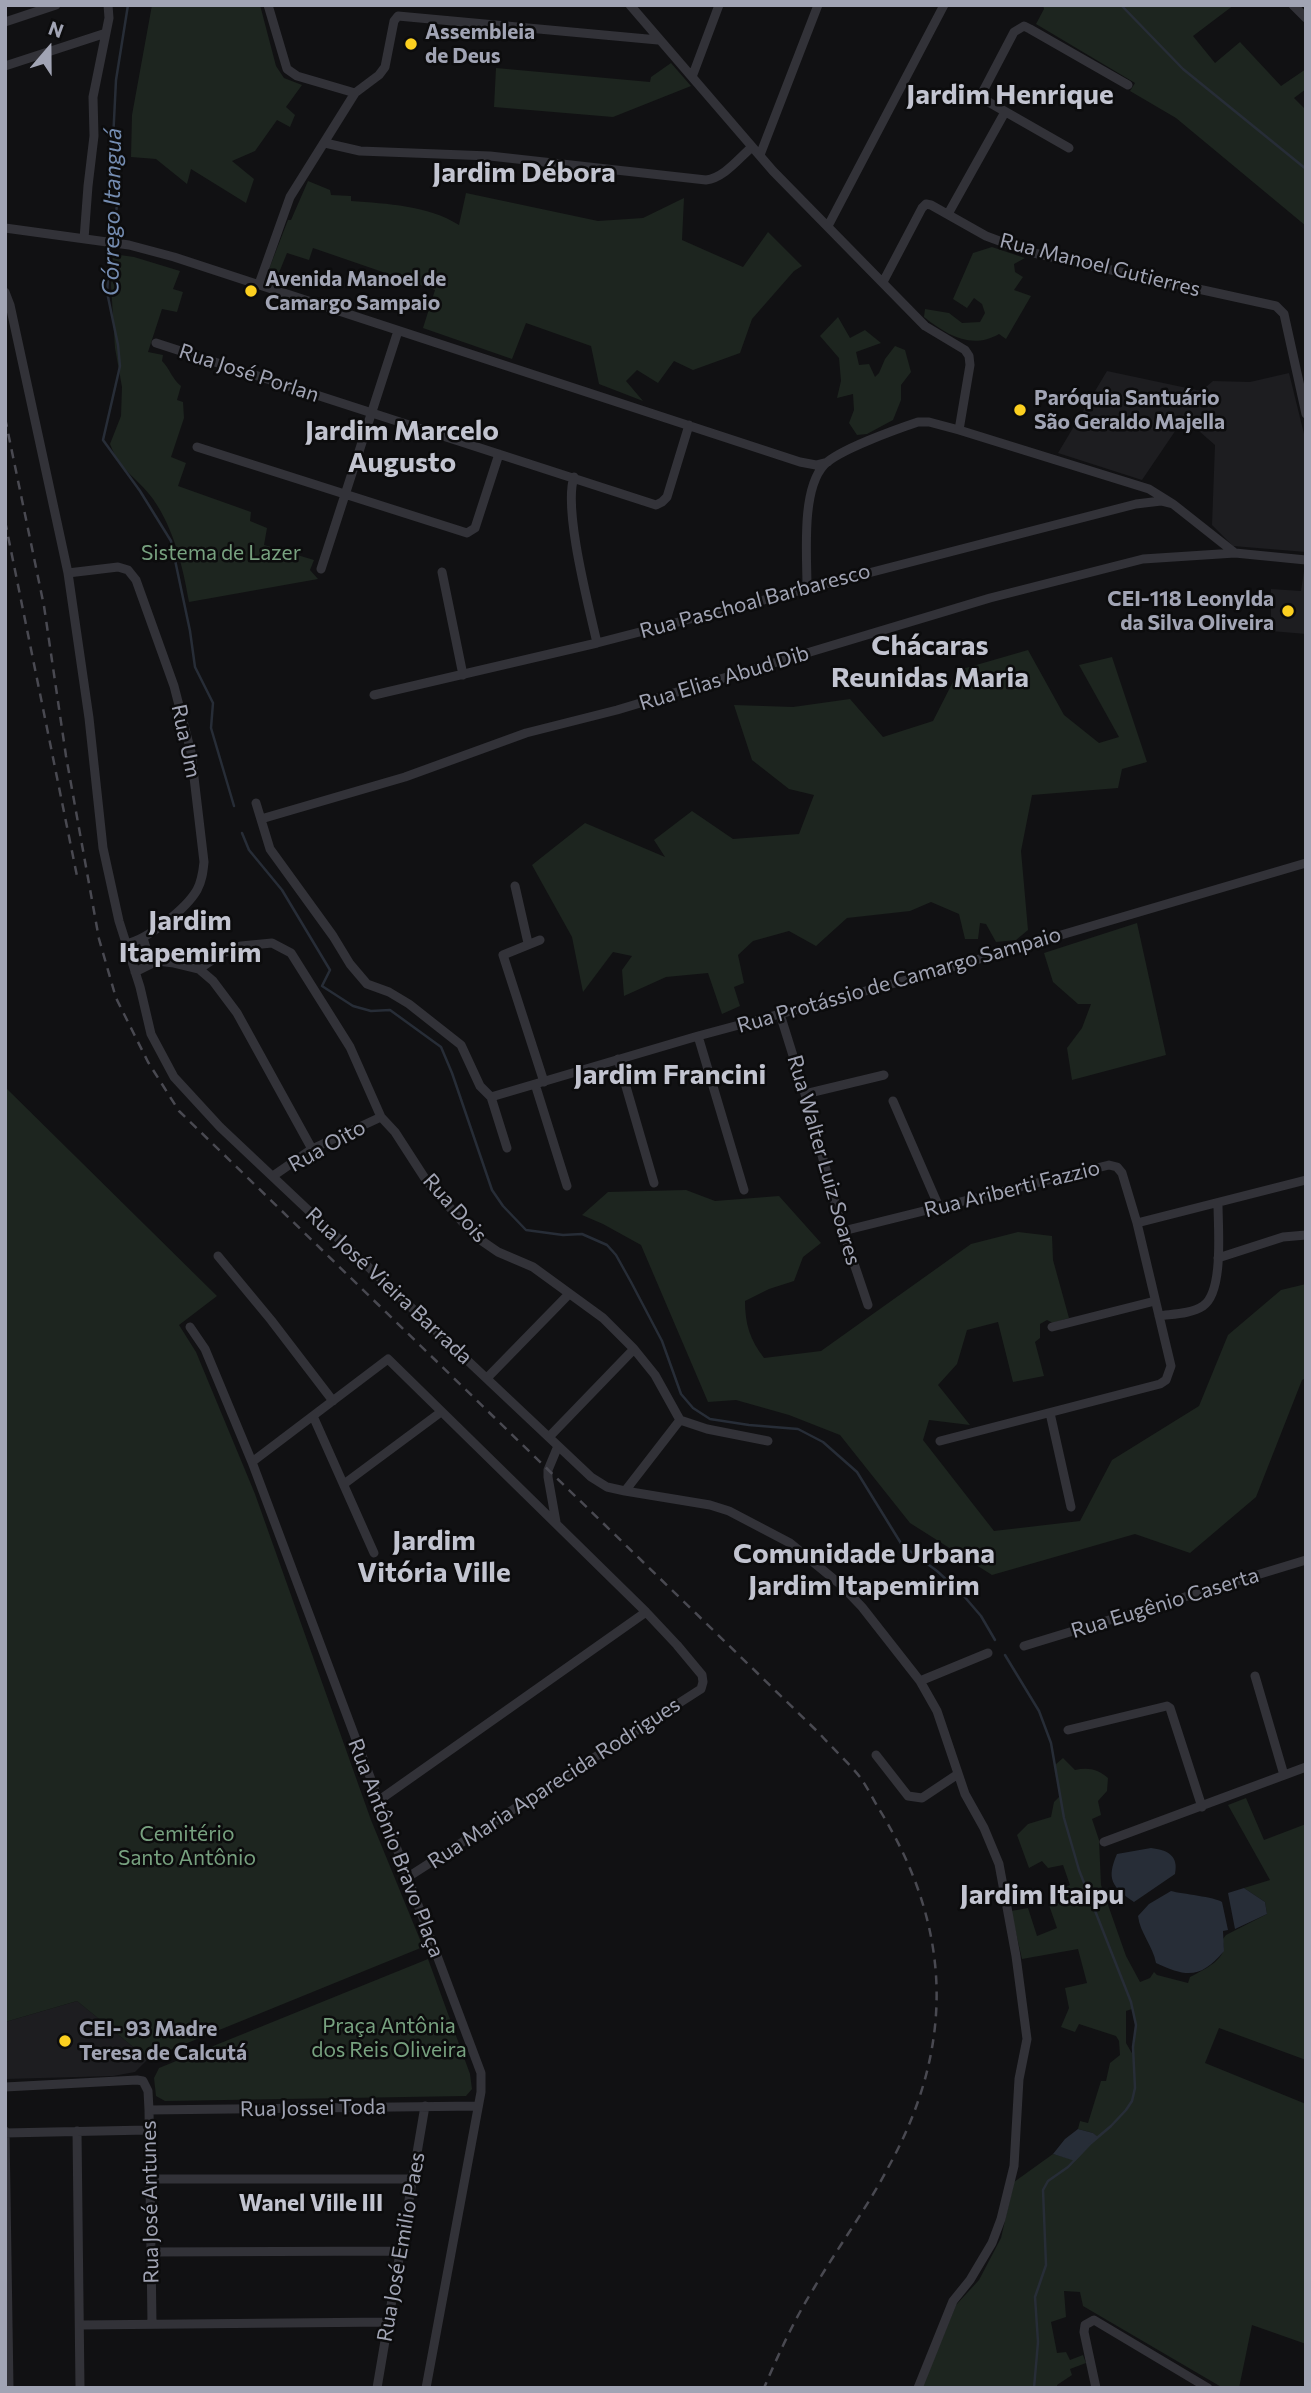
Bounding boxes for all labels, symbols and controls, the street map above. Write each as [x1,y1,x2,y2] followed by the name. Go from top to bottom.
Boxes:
[14,14,84,84] north arrow
[46,16,67,42] text: N
[425,19,535,69] place label: Assembleia de Deus
[403,36,419,52] marker: Assembleia de Deus
[906,78,1114,112] district label: Jardim Henrique
[97,128,127,296] water label: Córrego Itanguá
[432,156,616,190] district label: Jardim Débora
[997,228,1203,302] street label: Rua Manoel Gutierres
[265,266,446,316] place label: Avenida Manoel de Camargo Sampaio
[243,283,259,299] marker: Avenida Manoel de Camargo Sampaio
[176,338,322,408] street label: Rua José Porlan
[1034,385,1225,435] place label: Paróquia Santuário São Geraldo Majella
[1012,402,1028,418] marker: Paróquia Santuário São Geraldo Majella
[305,414,499,480] district label: Jardim Marcelo Augusto
[141,540,301,566] park label: Sistema de Lazer
[637,558,873,644] street label: Rua Paschoal Barbaresco
[1107,586,1274,636] place label: CEI-118 Leonylda da Silva Oliveira
[1280,603,1296,619] marker: CEI-118 Leonylda da Silva Oliveira
[831,629,1029,695] district label: Chácaras Reunidas Maria
[636,640,812,716] street label: Rua Elias Abud Dib
[166,702,206,780] street label: Rua Um
[119,904,261,970] district label: Jardim Itapemirim
[734,922,1064,1038] street label: Rua Protássio de Camargo Sampaio
[782,1052,866,1268] street label: Rua Walter Luiz Soares
[574,1058,766,1092] district label: Jardim Francini
[284,1115,370,1177] street label: Rua Oito
[921,1155,1103,1223] street label: Rua Ariberti Fazzio
[418,1168,492,1248] street label: Rua Dois
[301,1202,477,1370] street label: Rua José Vieira Barrada
[357,1524,511,1590] district label: Jardim Vitória Ville
[733,1537,995,1603] district label: Comunidade Urbana Jardim Itapemirim
[1068,1562,1262,1644] street label: Rua Eugênio Caserta
[423,1692,685,1874] street label: Rua Maria Aparecida Rodrigues
[343,1735,449,1961] street label: Rua Antônio Bravo Plaça
[118,1821,256,1871] park label: Cemitério Santo Antônio
[960,1878,1124,1912] district label: Jardim Itaipu
[311,2013,467,2063] park label: Praça Antônia dos Reis Oliveira
[79,2016,247,2066] place label: CEI- 93 Madre Teresa de Calcutá
[57,2033,73,2049] marker: CEI- 93 Madre Teresa de Calcutá
[240,2094,386,2122] street label: Rua Jossei Toda
[136,2120,164,2284] street label: Rua José Antunes
[372,2150,430,2344] street label: Rua José Emilio Paes
[239,2189,383,2217] district label: Wanel Ville III

